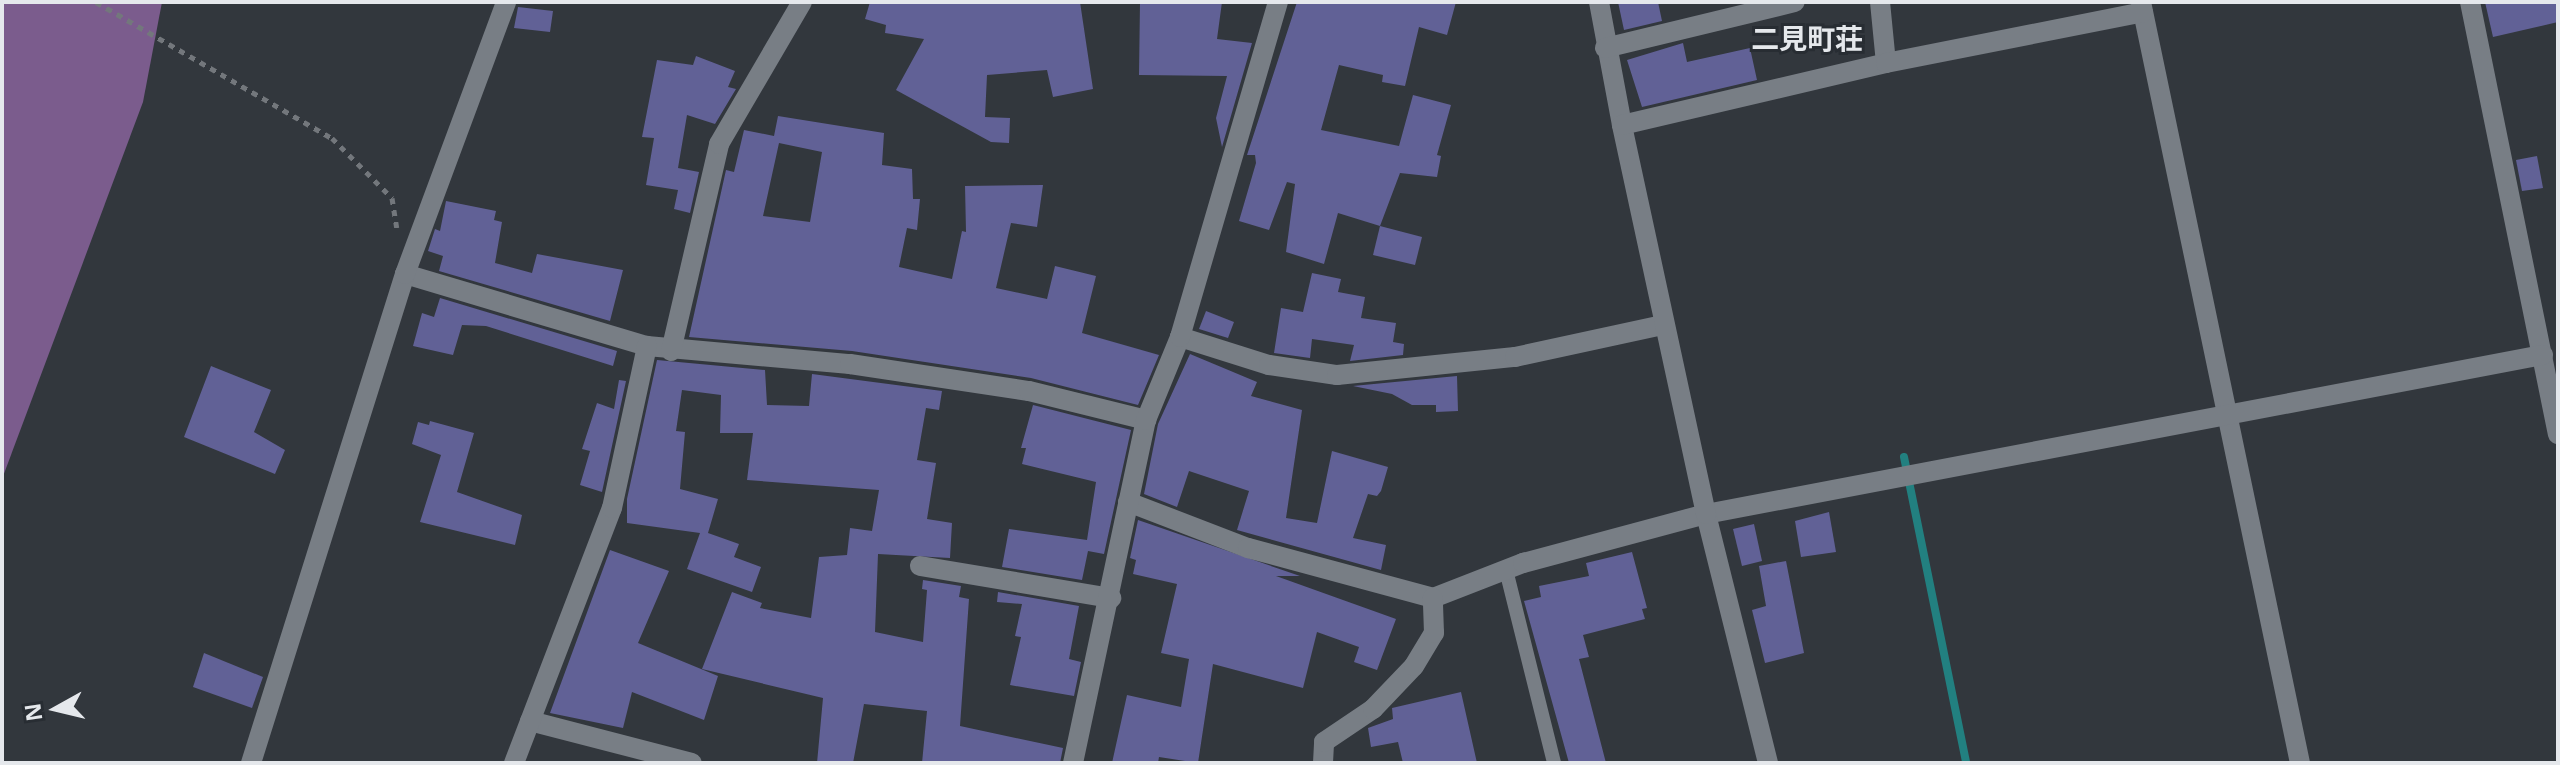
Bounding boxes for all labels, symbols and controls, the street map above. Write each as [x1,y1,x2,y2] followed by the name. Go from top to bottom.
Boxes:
[1751,21,1863,55] district label: 二見町荘
[16,669,96,749] north arrow
[16,701,48,723] text: N

